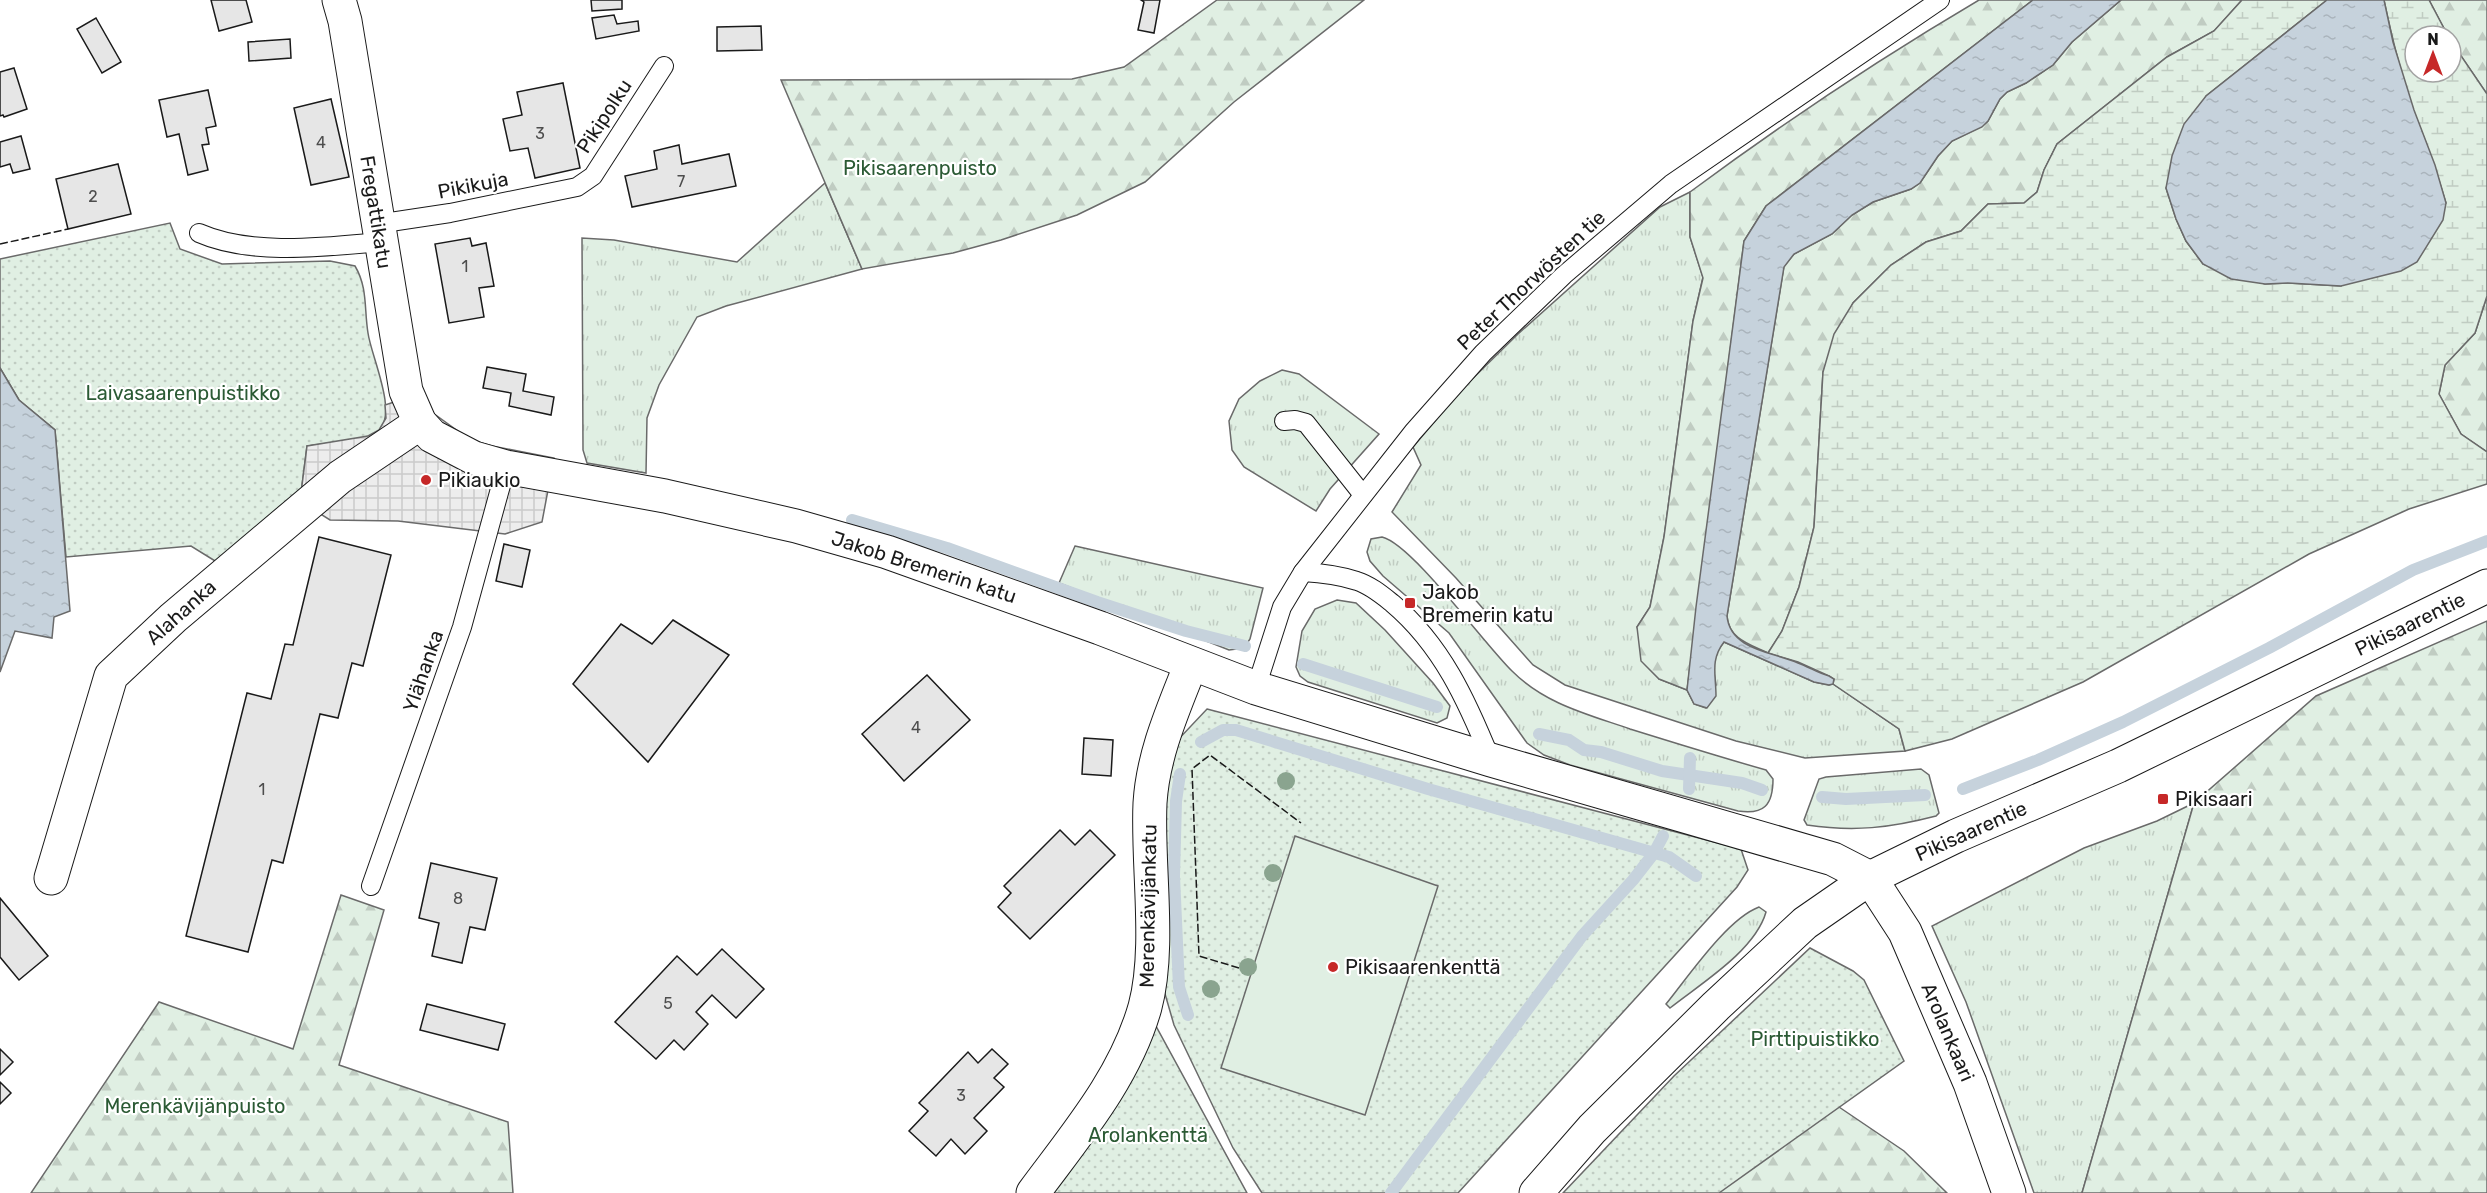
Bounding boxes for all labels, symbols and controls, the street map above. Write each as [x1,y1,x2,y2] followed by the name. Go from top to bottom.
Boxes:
[2403,24,2463,84] north arrow
[2427,30,2439,49] text: N
[571,74,637,158] street label: Pikipolku
[535,124,545,143] house number: 3
[316,133,326,152] house number: 4
[355,154,397,270] street label: Fregattikatu
[843,156,997,180] park label: Pikisaarenpuisto
[436,166,510,204] street label: Pikikuja
[677,172,685,191] house number: 7
[88,187,98,206] house number: 2
[1452,205,1610,355] street label: Peter Thorwösten tie
[462,257,468,276] house number: 1
[85,381,281,405] park label: Laivasaarenpuistikko
[438,468,521,492] place label: Pikiaukio
[419,473,433,487] marker: Pikiaukio
[828,526,1020,608] street label: Jakob Bremerin katu
[141,574,221,650] street label: Alahanka
[1422,580,1553,627] place label: Jakob Bremerin katu
[2351,587,2469,661] street label: Pikisaarentie
[1403,596,1417,610] marker: Jakob Bremerin katu
[398,627,448,715] street label: Ylähanka
[911,718,921,737] house number: 4
[259,780,265,799] house number: 1
[2175,787,2253,811] place label: Pikisaari
[2156,792,2170,806] marker: Pikisaari
[1912,796,2030,866] street label: Pikisaarentie
[1135,824,1161,988] street label: Merenkävijänkatu
[453,889,463,908] house number: 8
[1345,955,1501,979] place label: Pikisaarenkenttä
[1326,960,1340,974] marker: Pikisaarenkenttä
[1916,979,1980,1085] street label: Arolankaari
[663,994,673,1013] house number: 5
[1750,1027,1880,1051] park label: Pirttipuistikko
[956,1086,966,1105] house number: 3
[104,1094,286,1118] park label: Merenkävijänpuisto
[1088,1123,1208,1147] park label: Arolankenttä

